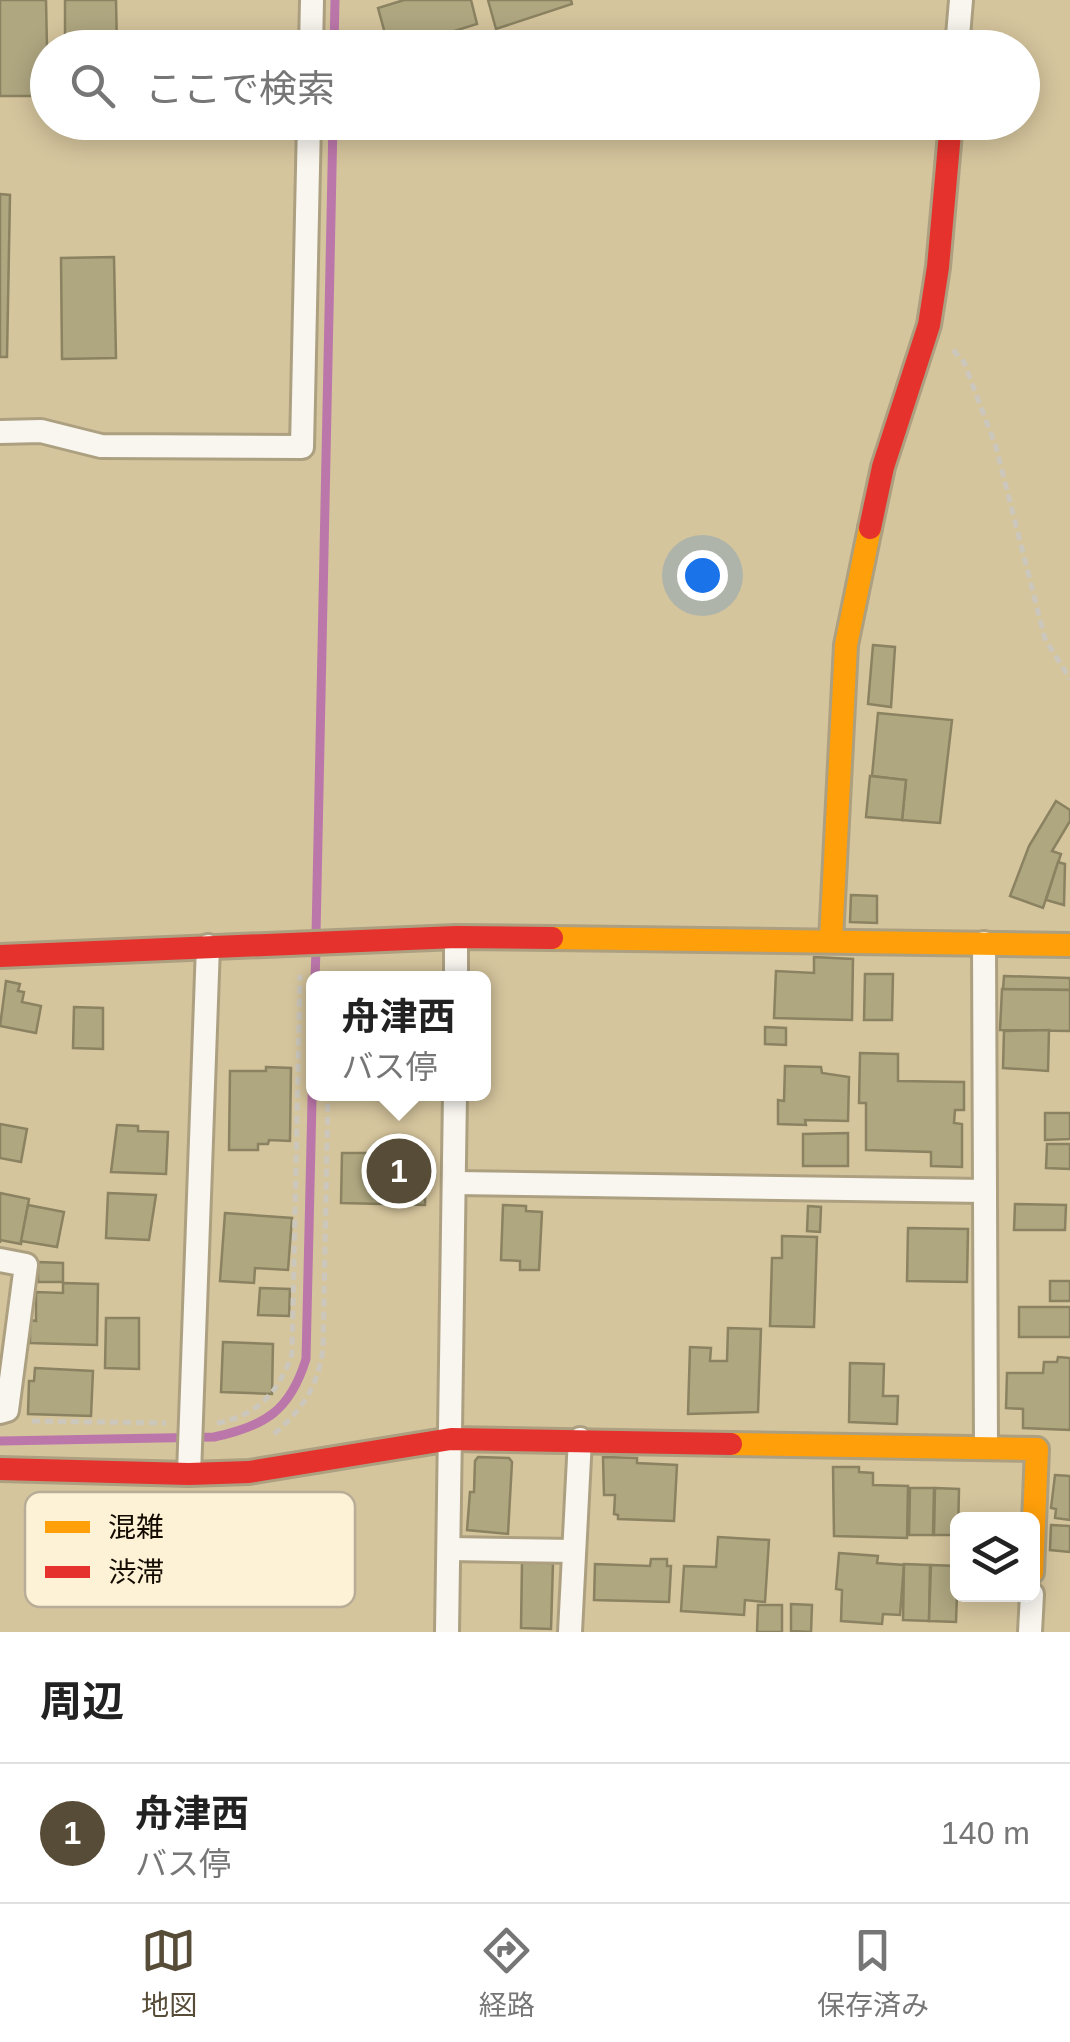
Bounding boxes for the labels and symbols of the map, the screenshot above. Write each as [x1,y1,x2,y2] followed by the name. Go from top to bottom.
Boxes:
[677,550,728,601] your location
[366,1134,432,1208] pin: 1
[25,1492,355,1607] legend
[108,1512,164,1543] text: 混雑
[108,1557,164,1588] text: 渋滞

